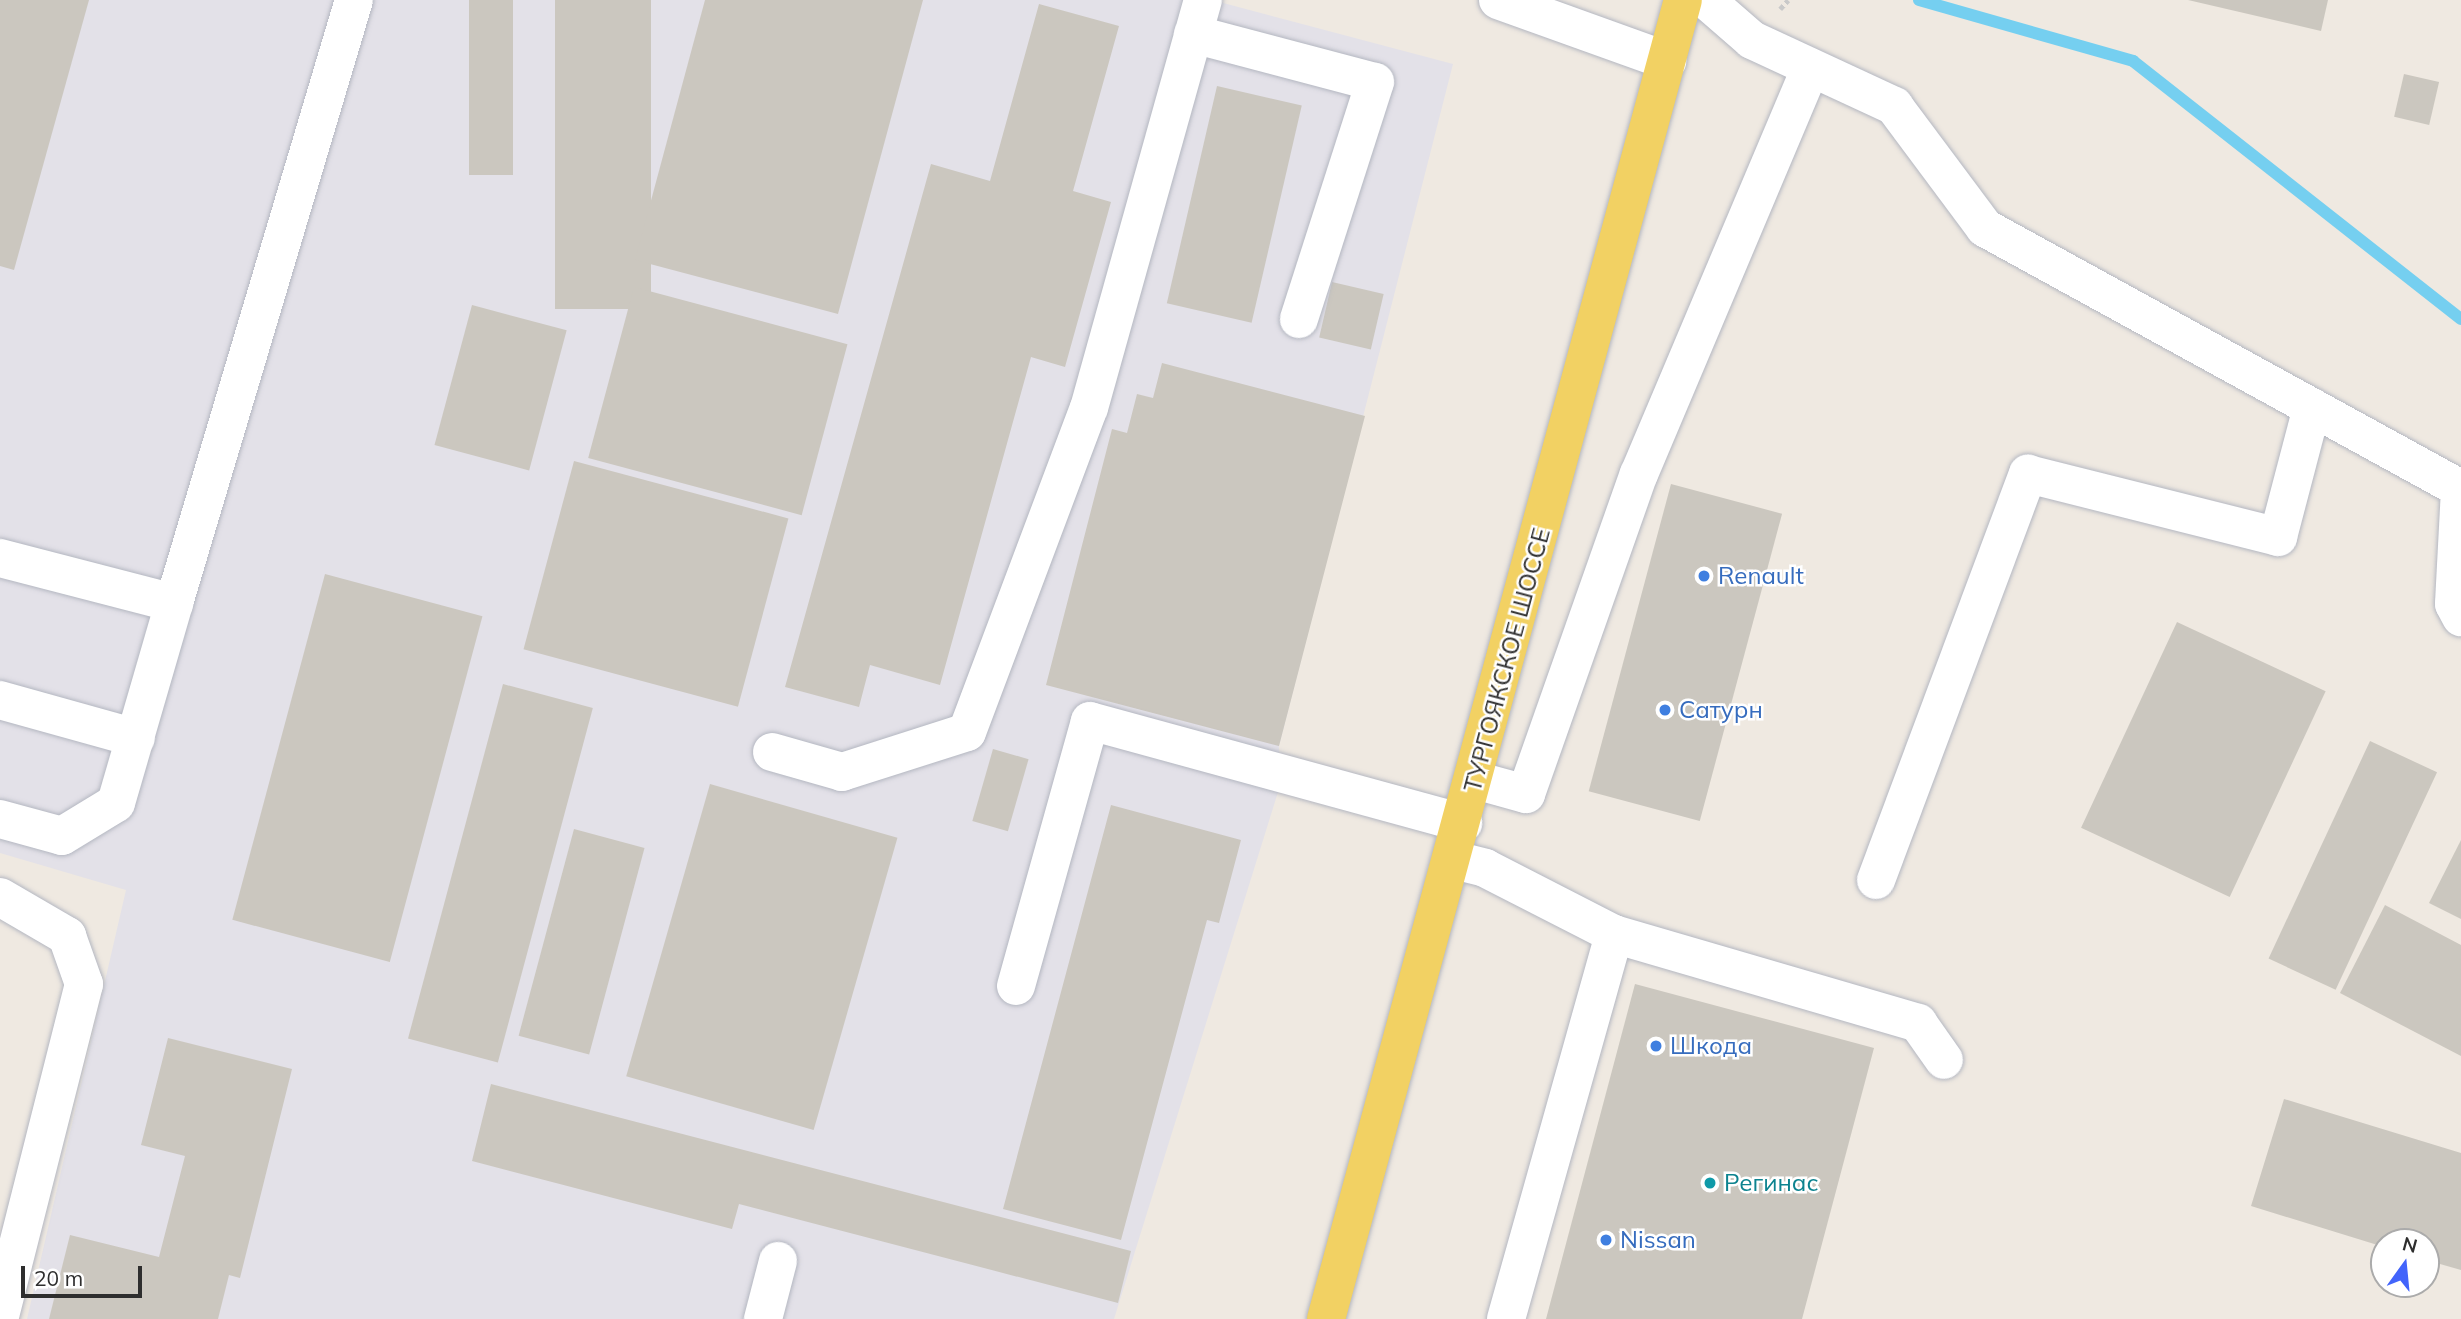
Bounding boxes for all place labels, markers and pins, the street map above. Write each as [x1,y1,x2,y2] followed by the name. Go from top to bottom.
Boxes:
[1718,562,1804,590] place label: Renault
[1696,568,1712,584] marker: Renault
[1679,696,1763,724] place label: Сатурн
[1657,702,1673,718] marker: Сатурн
[1670,1032,1752,1060] place label: Шкода
[1648,1038,1664,1054] marker: Шкода
[1724,1169,1819,1197] place label: Регинас
[1702,1175,1718,1191] marker: Регинас
[1620,1226,1696,1254] place label: Nissan
[1598,1232,1614,1248] marker: Nissan

